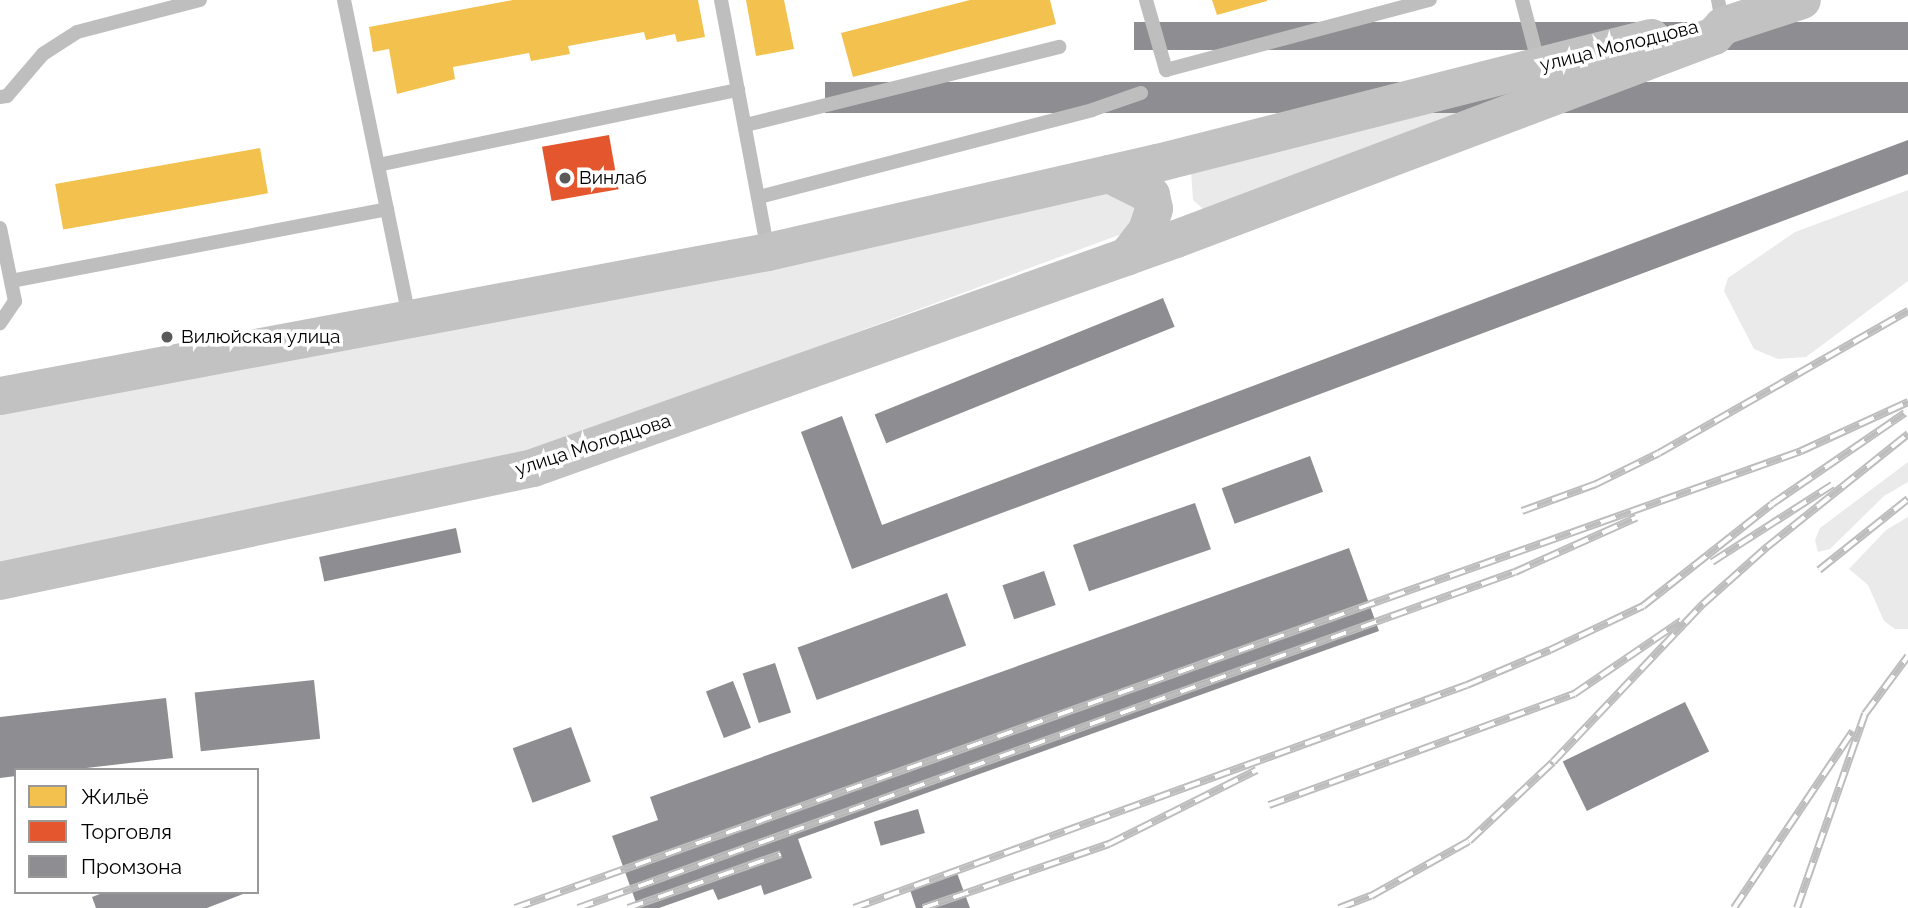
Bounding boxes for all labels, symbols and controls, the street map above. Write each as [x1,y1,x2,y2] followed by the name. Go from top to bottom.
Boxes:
[1537,15,1701,77] street label: улица Молодцова
[579,167,647,189] place label: Винлаб
[557,170,573,186] marker: Винлаб
[181,326,341,348] place label: Вилюйская улица
[159,329,175,345] marker: Вилюйская улица
[512,409,674,481] street label: улица Молодцова
[14,768,259,894] legend
[81,784,149,809] text: Жильё
[81,819,172,844] text: Торговля
[81,854,182,879] text: Промзона

